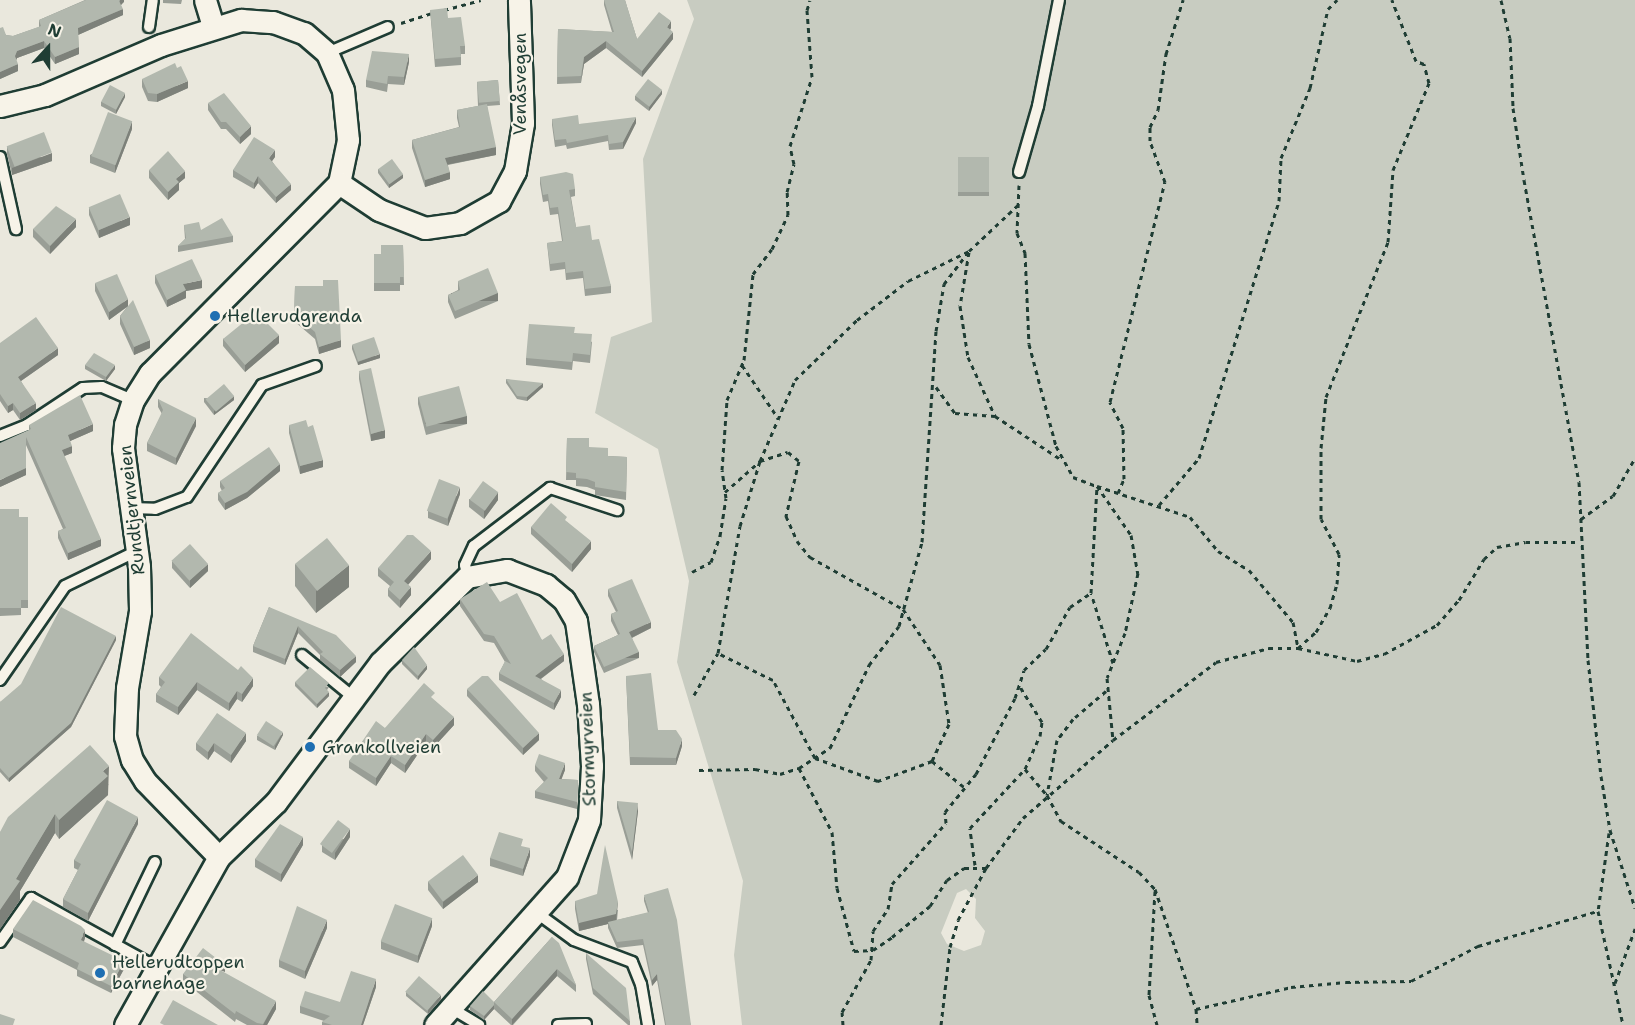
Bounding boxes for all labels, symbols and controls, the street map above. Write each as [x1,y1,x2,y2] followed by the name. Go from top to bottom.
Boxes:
[18,18,78,78] north arrow
[45,19,64,43] text: N
[509,33,531,135] street label: Venåsvegen
[227,305,362,327] place label: Hellerudgrenda
[208,309,222,323] marker: Hellerudgrenda
[114,444,150,576] street label: Rundtjernveien
[575,691,601,807] street label: Stormyrveien
[322,736,441,758] place label: Grankollveien
[303,740,317,754] marker: Grankollveien
[112,952,245,994] place label: Hellerudtoppen barnehage
[93,966,107,980] marker: Hellerudtoppen barnehage

